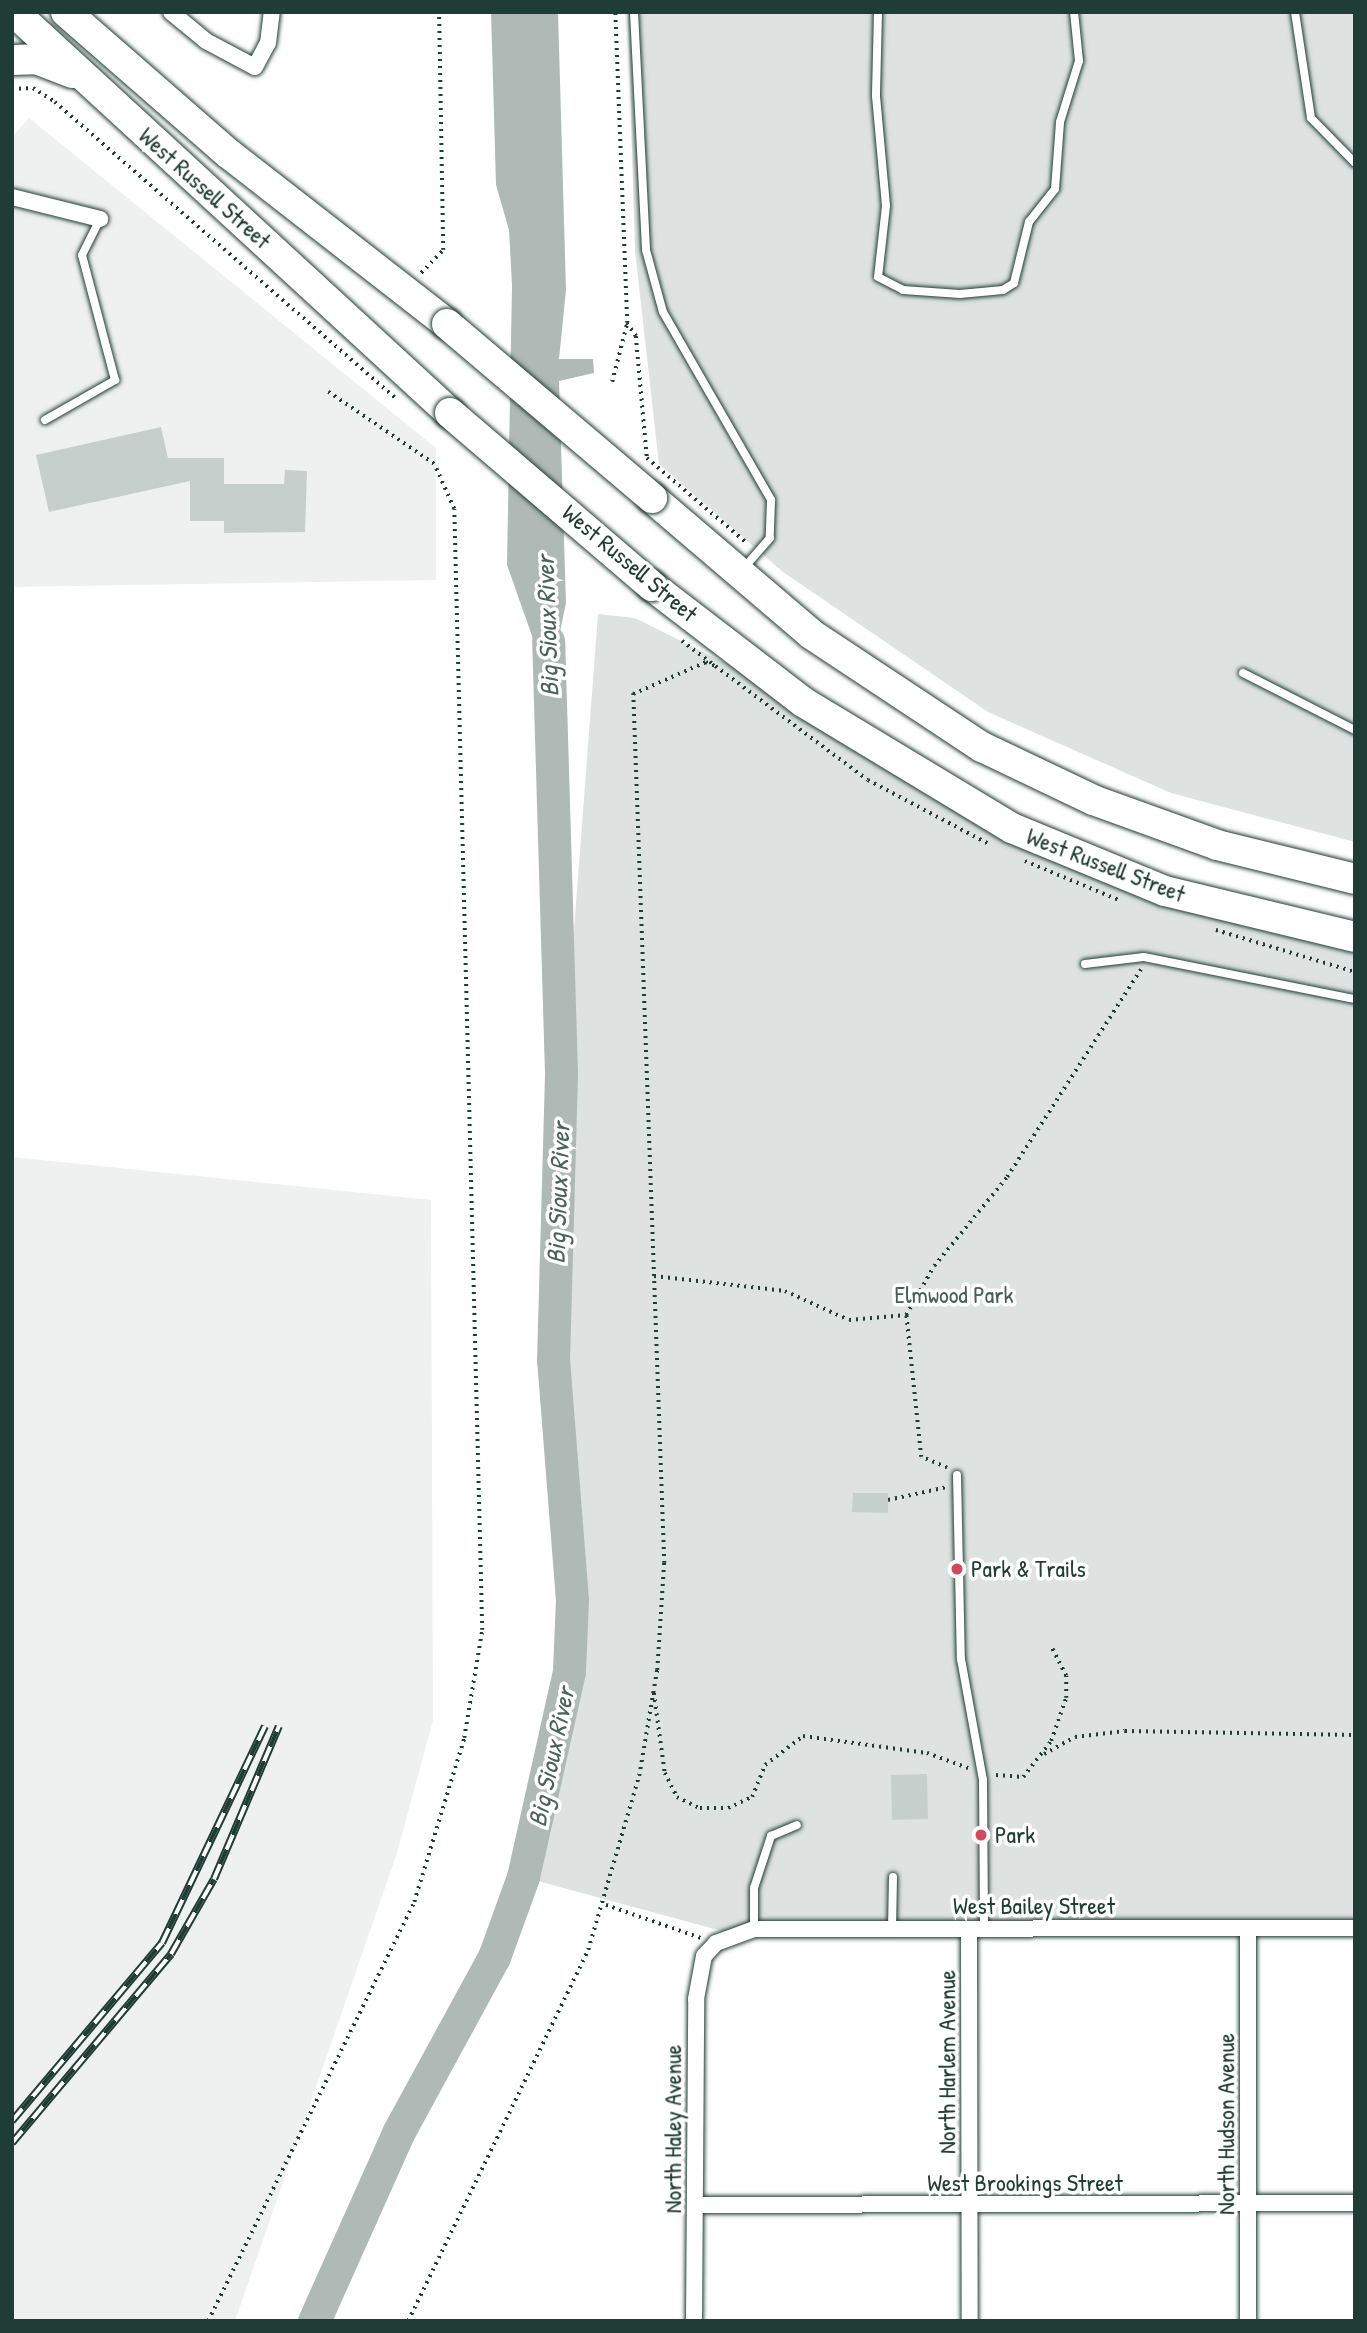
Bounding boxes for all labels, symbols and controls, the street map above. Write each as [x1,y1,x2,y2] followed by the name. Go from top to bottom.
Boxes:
[133,121,277,255] street label: West Russell Street
[557,498,703,628] street label: West Russell Street
[529,555,565,697] water label: Big Sioux River
[1023,822,1189,908] street label: West Russell Street
[540,1122,576,1264] water label: Big Sioux River
[895,1281,1013,1309] park label: Elmwood Park
[971,1555,1086,1583] place label: Park & Trails
[949,1561,965,1577] marker: Park & Trails
[521,1685,581,1829] water label: Big Sioux River
[995,1821,1035,1849] place label: Park
[973,1827,989,1843] marker: Park
[953,1892,1115,1920] street label: West Bailey Street
[933,1970,961,2154] street label: North Harlem Avenue
[1212,2033,1240,2215] street label: North Hudson Avenue
[659,2045,687,2213] street label: North Haley Avenue
[927,2169,1123,2197] street label: West Brookings Street

